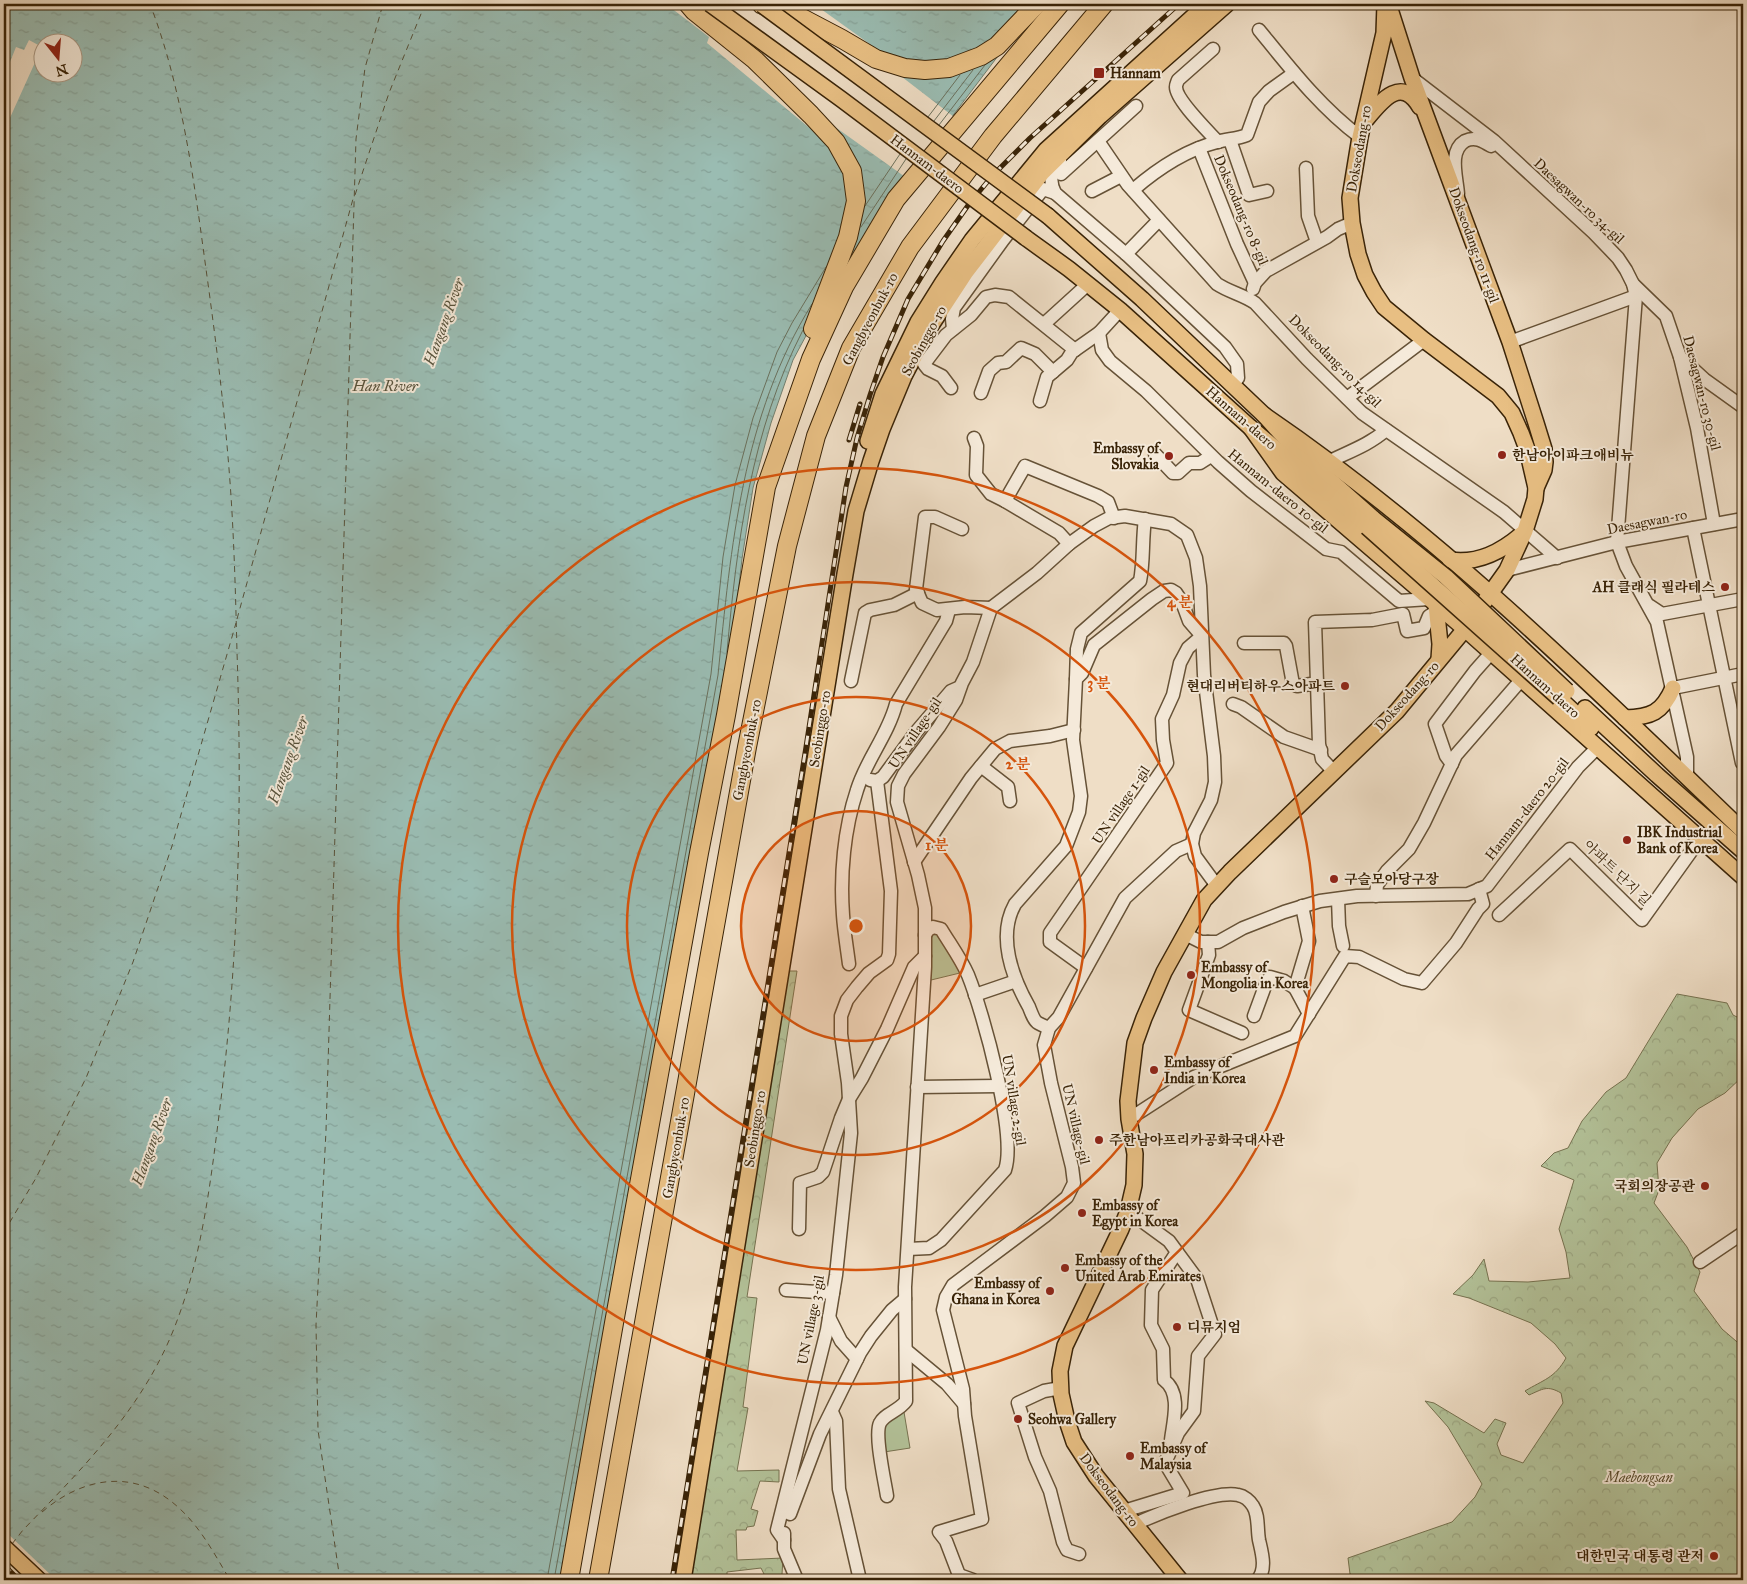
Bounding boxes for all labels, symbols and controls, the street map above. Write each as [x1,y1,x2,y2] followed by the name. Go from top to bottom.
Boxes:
[32,32,82,82] north arrow
[53,60,70,80] text: N
[1110,65,1161,82] place label: Hannam
[1092,66,1106,80] marker: Hannam
[1343,104,1375,194] street label: Dokseodang-ro
[887,131,967,197] street label: Hannam-daero
[1210,152,1272,268] street label: Dokseodang-ro 8-gil
[1530,155,1628,247] street label: Daesagwan-ro 34-gil
[1445,185,1503,305] street label: Dokseodang-ro 11-gil
[838,270,902,368] street label: Gangbyeonbuk-ro
[420,275,468,369] water label: Hangang River
[898,303,950,379] street label: Seobinggo-ro
[1285,311,1385,411] street label: Dokseodang-ro 14-gil
[1679,334,1725,452] street label: Daesagwan-ro 30-gil
[351,377,418,395] water label: Han River
[1202,383,1280,453] street label: Hannam-daero
[1093,440,1161,473] place label: Embassy of Slovakia
[1224,445,1332,537] street label: Hannam-daero 10-gil
[1512,447,1634,464] place label: 한남아이파크애비뉴
[1496,449,1508,461] marker: 한남아이파크애비뉴
[1163,450,1175,462] marker: Embassy of Slovakia
[1606,506,1688,538] street label: Daesagwan-ro
[1592,579,1715,596] place label: AH 클래식 필라테스
[1719,581,1731,593] marker: AH 클래식 필라테스
[1167,593,1193,612] text: 4 분
[1507,650,1583,722] street label: Hannam-daero
[1371,658,1443,734] street label: Dokseodang-ro
[1087,674,1111,693] text: 3 분
[1186,678,1335,695] place label: 현대리버티하우스아파트
[1339,680,1351,692] marker: 현대리버티하우스아파트
[806,689,834,769] street label: Seobinggo-ro
[885,694,945,772] street label: UN village-gil
[729,698,765,802] street label: Gangbyeonbuk-ro
[264,713,312,807] water label: Hangang River
[1482,754,1573,864] street label: Hannam-daero 20-gil
[1005,755,1031,773] text: 2 분
[1089,762,1154,847] street label: UN village 1-gil
[1637,824,1723,857] place label: IBK Industrial Bank of Korea
[1621,834,1633,846] marker: IBK Industrial Bank of Korea
[925,836,949,854] text: 1 분
[1580,837,1654,909] street label: 아파트 단지 길
[1344,871,1439,888] place label: 구슬모아당구장
[1328,873,1340,885] marker: 구슬모아당구장
[847,917,865,935] centre of rings
[1201,959,1309,993] place label: Embassy of Mongolia in Korea
[1185,969,1197,981] marker: Embassy of Mongolia in Korea
[998,1053,1030,1147] street label: UN village 2-gil
[1164,1054,1247,1087] place label: Embassy of India in Korea
[1148,1064,1160,1076] marker: Embassy of India in Korea
[1058,1082,1094,1166] street label: UN village-gil
[741,1089,769,1169] street label: Seobinggo-ro
[128,1095,176,1189] water label: Hangang River
[659,1096,693,1200] street label: Gangbyeonbuk-ro
[1109,1132,1285,1149] place label: 주한남아프리카공화국대사관
[1093,1134,1105,1146] marker: 주한남아프리카공화국대사관
[1614,1178,1695,1195] place label: 국회의장공관
[1699,1180,1711,1192] marker: 국회의장공관
[1092,1197,1179,1231] place label: Embassy of Egypt in Korea
[1076,1207,1088,1219] marker: Embassy of Egypt in Korea
[1075,1252,1201,1285] place label: Embassy of the United Arab Emirates
[1059,1262,1071,1274] marker: Embassy of the United Arab Emirates
[794,1274,828,1366] street label: UN village 3-gil
[951,1275,1042,1308] place label: Embassy of Ghana in Korea
[1044,1285,1056,1297] marker: Embassy of Ghana in Korea
[1187,1319,1241,1336] place label: 디뮤지엄
[1171,1321,1183,1333] marker: 디뮤지엄
[1028,1411,1117,1429] place label: Seohwa Gallery
[1012,1413,1024,1425] marker: Seohwa Gallery
[1140,1440,1208,1474] place label: Embassy of Malaysia
[1076,1450,1142,1530] street label: Dokseodang-ro
[1124,1450,1136,1462] marker: Embassy of Malaysia
[1603,1469,1673,1486] park label: Maebongsan
[1576,1548,1704,1565] place label: 대한민국 대통령 관저
[1708,1550,1720,1562] marker: 대한민국 대통령 관저

